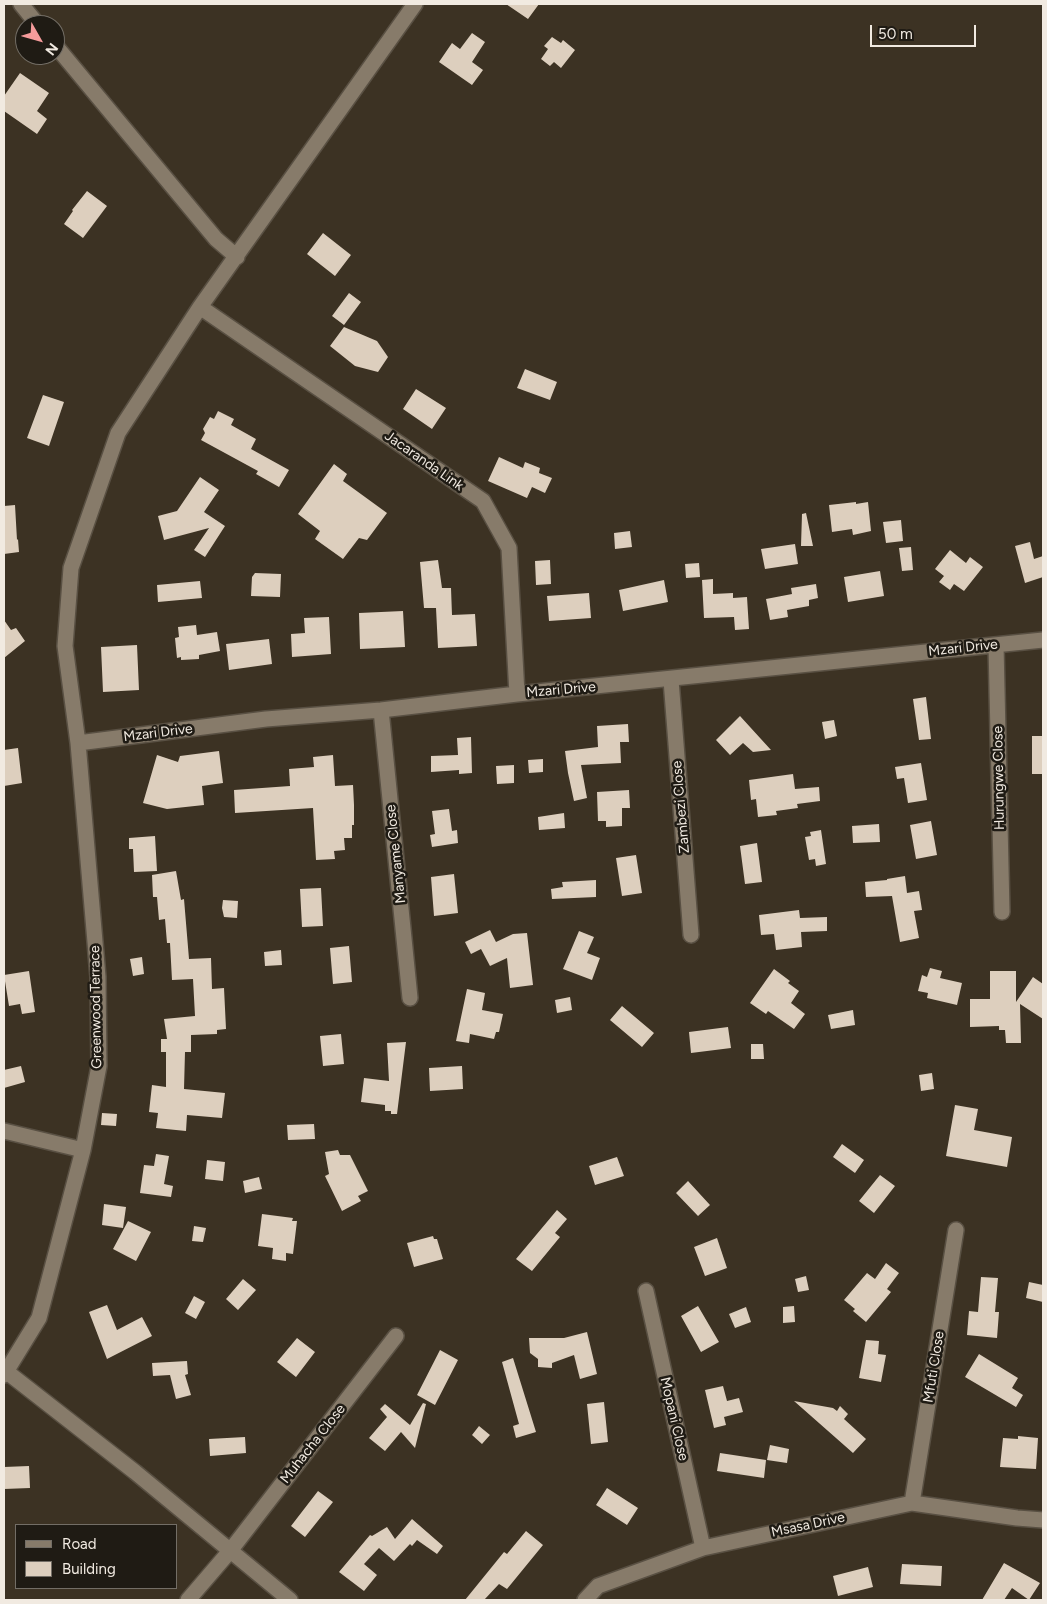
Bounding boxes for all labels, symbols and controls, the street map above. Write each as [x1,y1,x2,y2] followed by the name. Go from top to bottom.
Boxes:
[15,15,65,65] north arrow
[872,15,978,47] scale bar
[878,25,913,43] text: 50 m
[41,39,61,58] text: N
[381,428,467,494] street label: Jacaranda Link
[927,636,999,660] street label: Mzari Drive
[526,679,596,701] street label: Mzari Drive
[122,720,194,746] street label: Mzari Drive
[990,726,1008,830] street label: Hurungwe Close
[669,760,693,854] street label: Zambezi Close
[382,804,410,904] street label: Manyame Close
[87,945,105,1069] street label: Greenwood Terrace
[920,1330,948,1404] street label: Mfuti Close
[656,1376,692,1462] street label: Mopani Close
[277,1401,349,1487] street label: Muhacha Close
[770,1509,846,1541] street label: Msasa Drive
[15,1524,178,1589] legend
[62,1535,97,1553] text: Road
[62,1560,116,1578] text: Building

